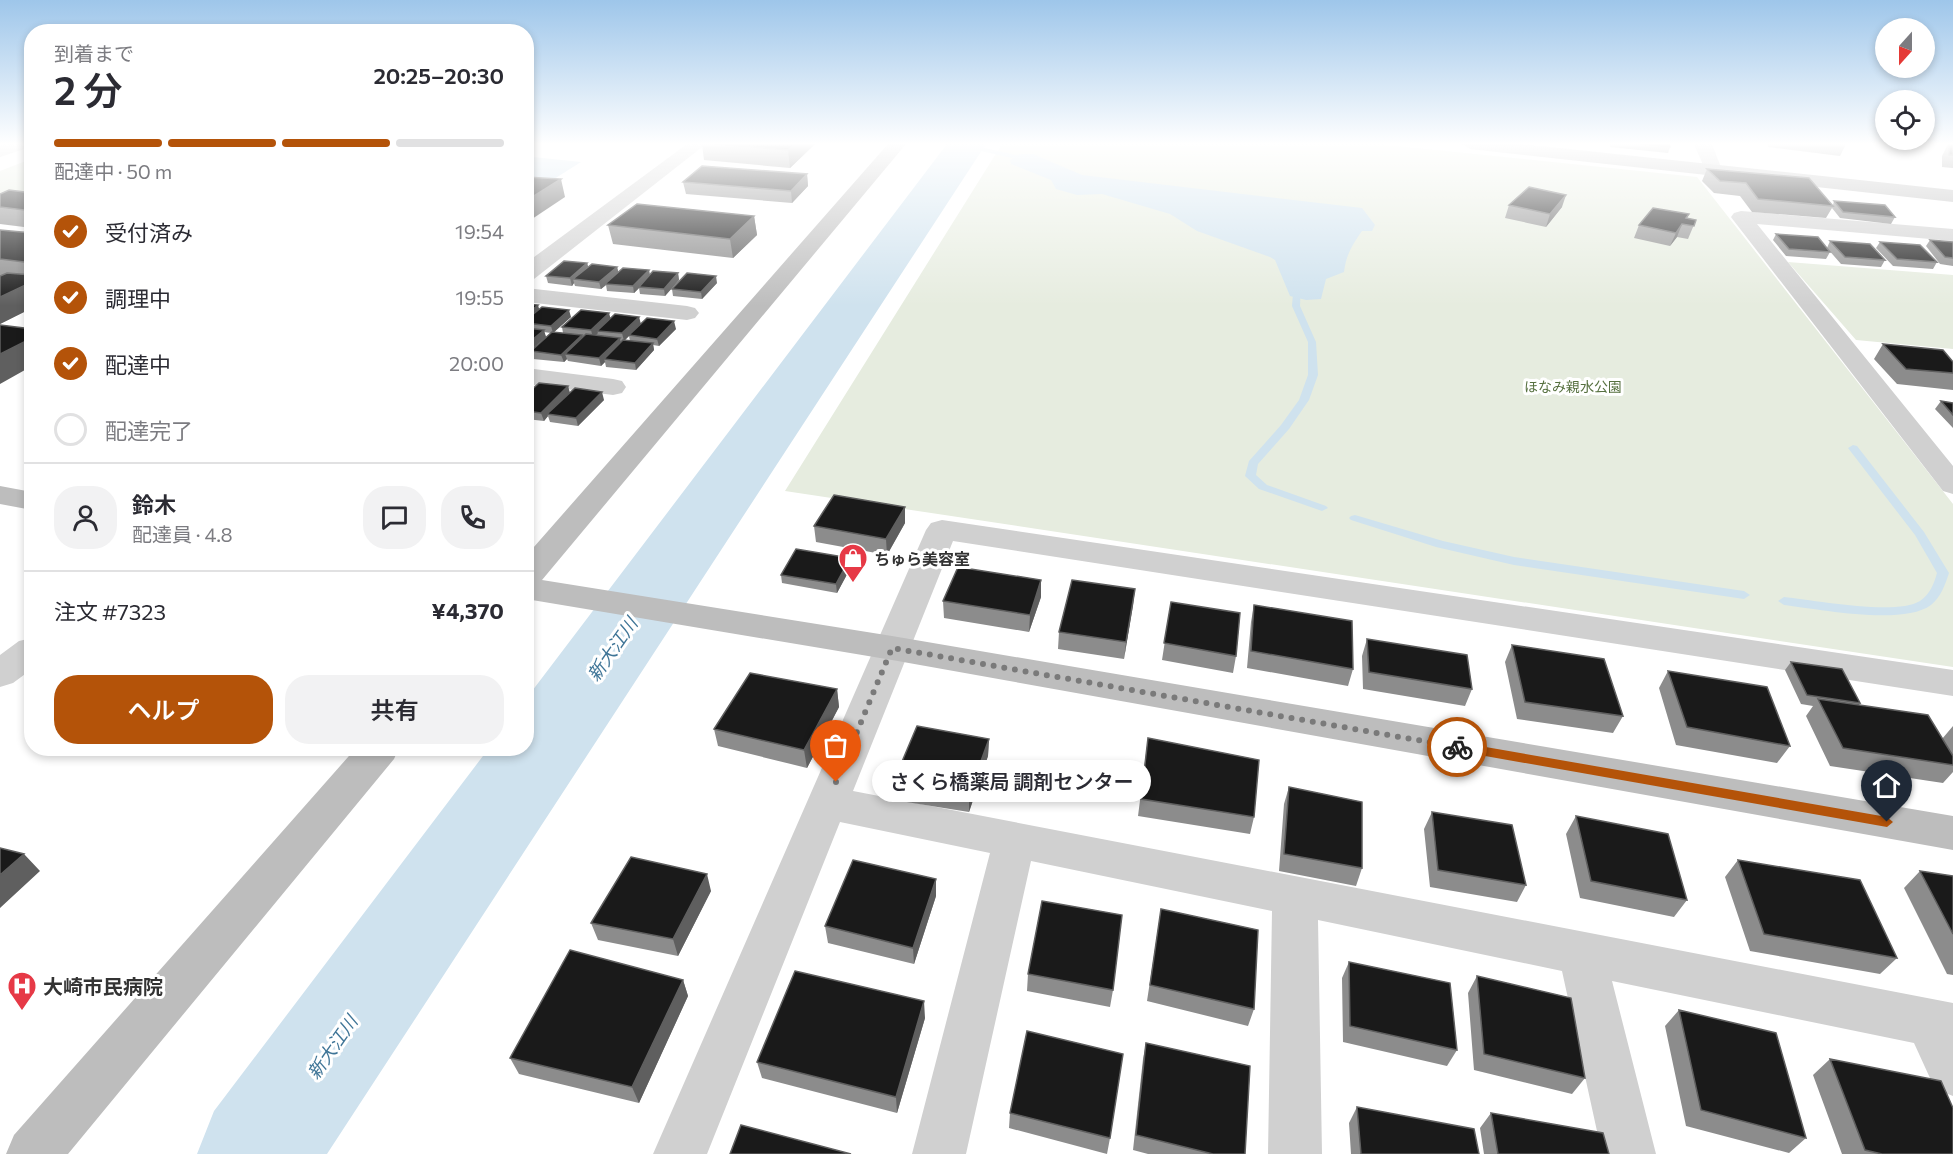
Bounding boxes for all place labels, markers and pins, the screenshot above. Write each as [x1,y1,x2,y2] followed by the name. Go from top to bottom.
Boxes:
[837,542,869,584] shop icon: ちゅら美容室
[874,549,970,568] place label: ちゅら美容室
[810,720,861,782] pin
[1861,760,1912,822] pin
[872,761,1151,803] callout: さくら橋薬局 調剤センター
[6,970,38,1012] hospital icon: 大崎市民病院
[43,974,163,998] place label: 大崎市民病院

